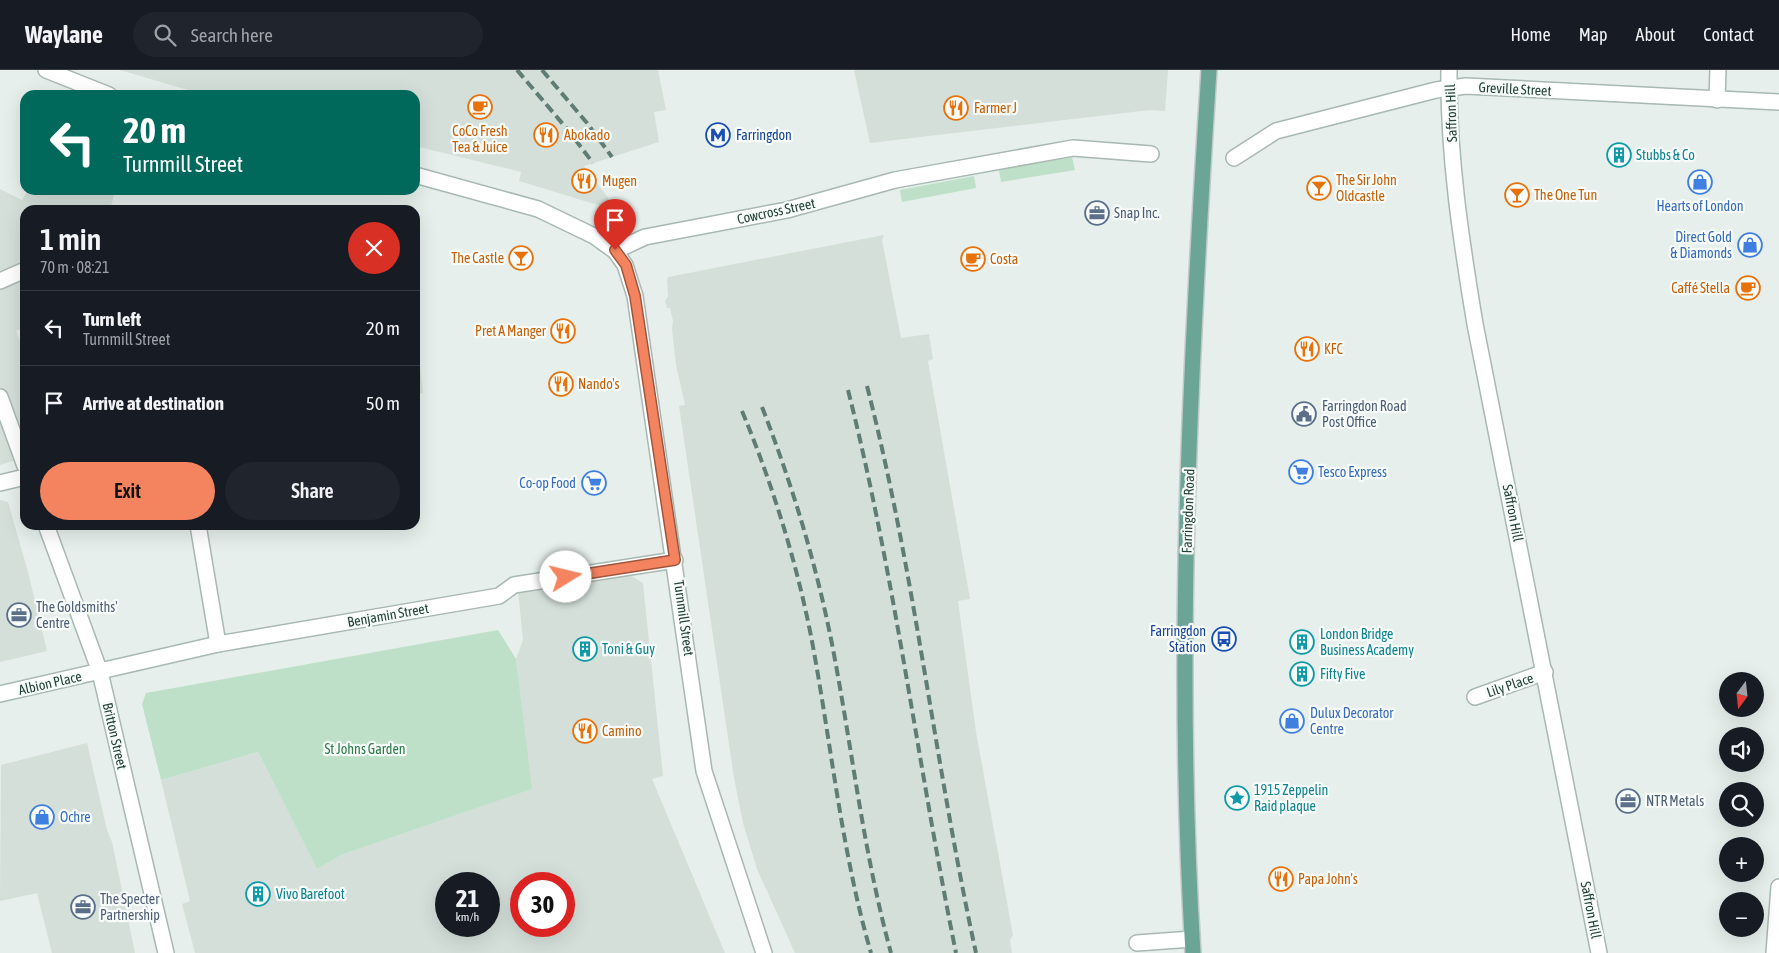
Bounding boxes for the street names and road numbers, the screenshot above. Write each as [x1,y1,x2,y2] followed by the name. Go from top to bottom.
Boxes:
[1478,79,1552,99] street label: Greville Street
[1442,83,1460,142] street label: Saffron Hill
[736,195,816,227] street label: Cowcross Street
[1179,468,1197,554] street label: Farringdon Road
[1500,483,1526,543] street label: Saffron Hill
[671,579,697,657] street label: Turnmill Street
[346,600,430,630] street label: Benjamin Street
[17,668,83,698] street label: Albion Place
[1484,670,1536,700] street label: Lily Place
[100,701,130,771] street label: Britton Street
[1578,880,1604,940] street label: Saffron Hill

